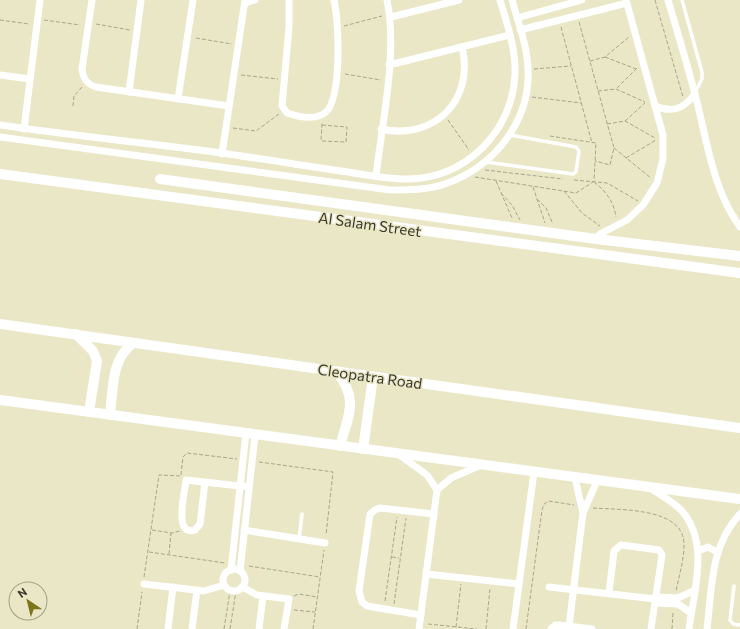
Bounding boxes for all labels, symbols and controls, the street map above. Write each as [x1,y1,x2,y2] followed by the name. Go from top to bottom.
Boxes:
[317,208,423,240] street label: Al Salam Street
[317,360,423,392] street label: Cleopatra Road
[8,581,48,621] north arrow
[15,585,29,600] text: N

